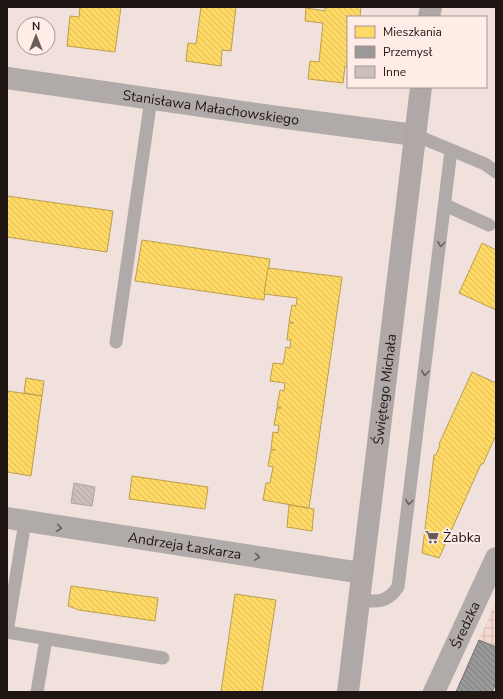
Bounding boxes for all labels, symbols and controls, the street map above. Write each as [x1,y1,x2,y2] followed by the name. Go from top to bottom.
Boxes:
[16,16,56,56] north arrow
[347,16,487,88] legend
[32,19,40,34] text: N
[383,24,442,40] text: Mieszkania
[383,44,433,60] text: Przemysł
[383,64,406,80] text: Inne
[121,86,301,130] street label: Stanisława Małachowskiego
[437,241,446,247] one-way arrow
[369,333,401,446] street label: Świętego Michała
[421,370,430,376] one-way arrow
[405,499,414,505] one-way arrow
[56,523,62,532] one-way arrow
[127,528,243,564] street label: Andrzeja Łaskarza
[443,528,481,547] place label: Żabka
[424,529,440,545] supermarket icon: Żabka
[254,552,260,561] one-way arrow
[446,598,485,652] street label: Średzka

